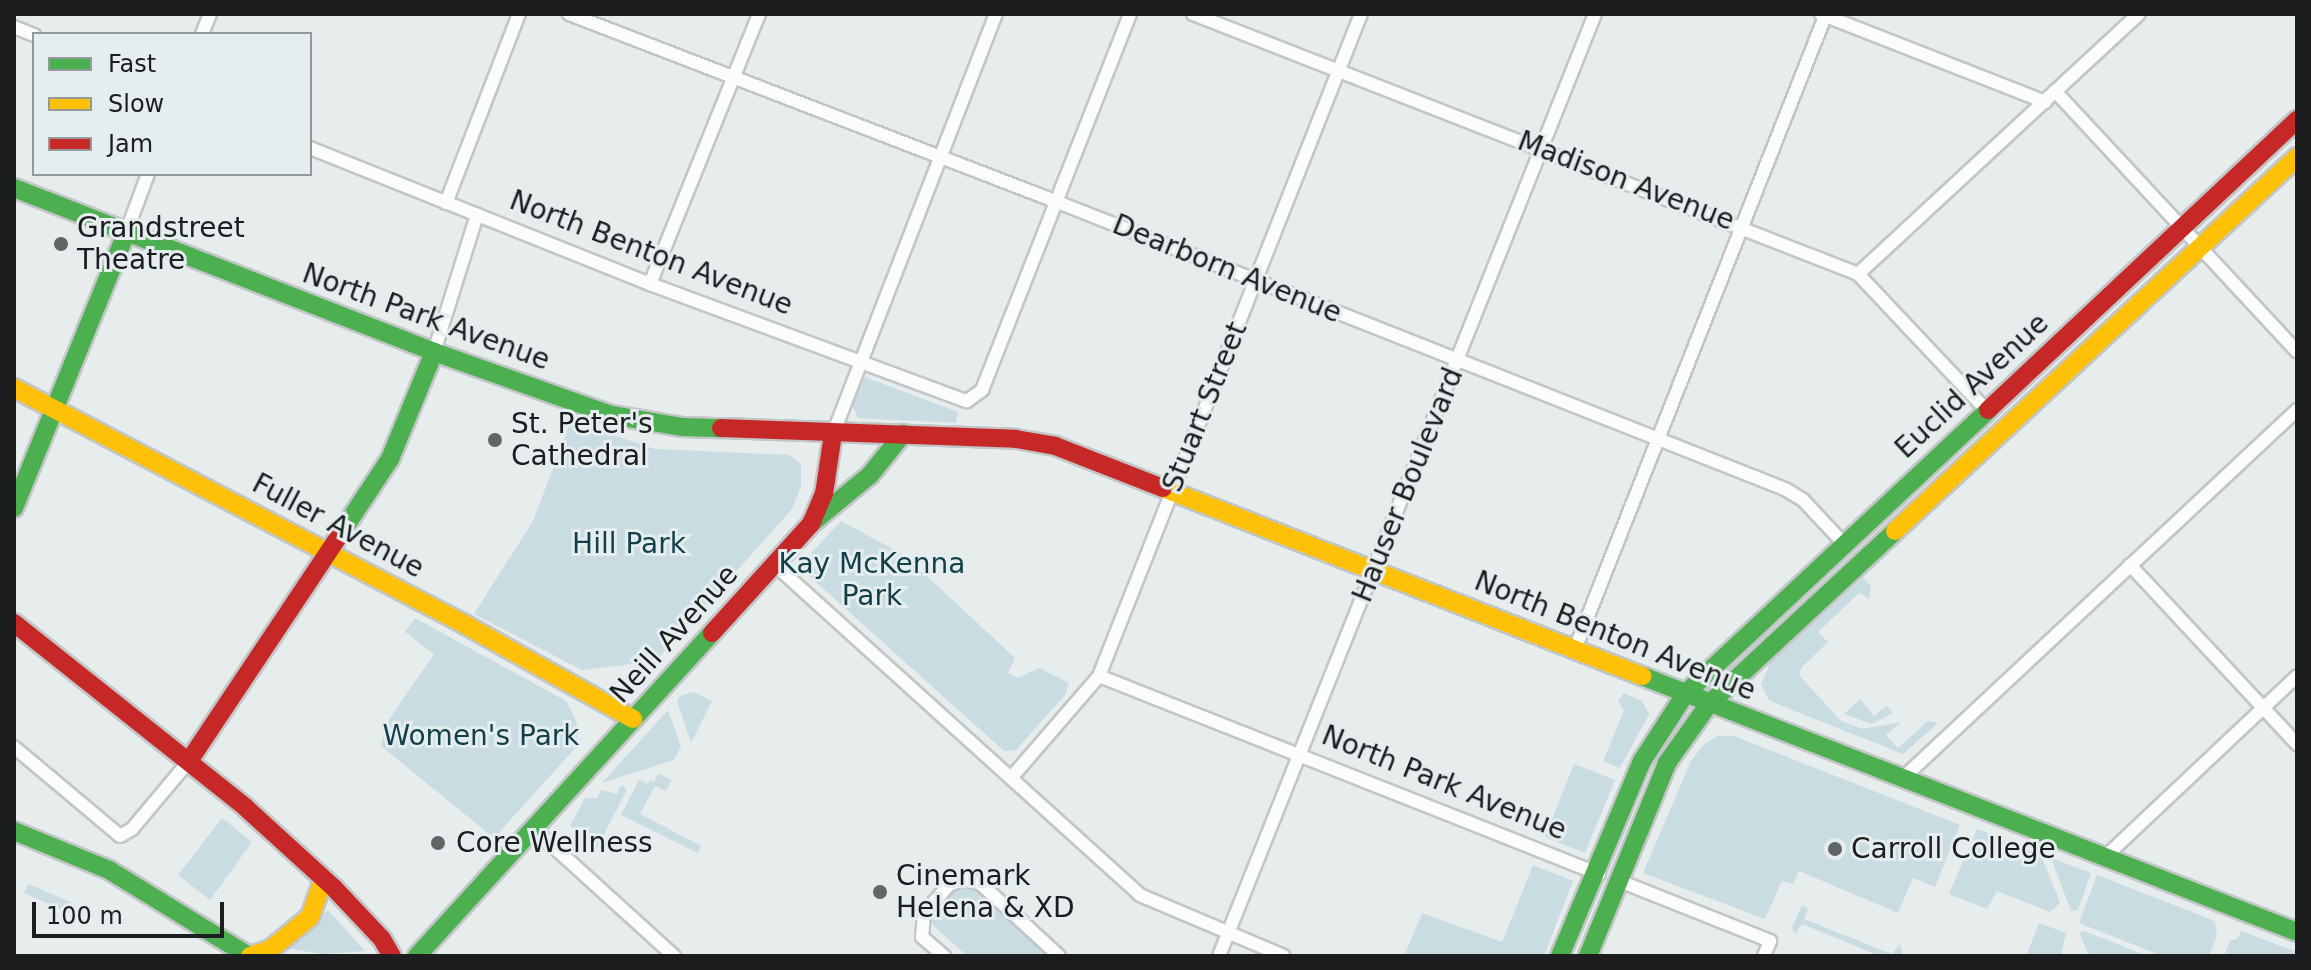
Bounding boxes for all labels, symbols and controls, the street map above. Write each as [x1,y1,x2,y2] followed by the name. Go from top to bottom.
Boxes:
[32,32,312,176] legend
[108,50,156,78] text: Fast
[108,90,164,118] text: Slow
[1513,124,1739,238] street label: Madison Avenue
[108,130,153,158] text: Jam
[505,184,797,322] street label: North Benton Avenue
[1108,208,1346,330] street label: Dearborn Avenue
[77,211,245,277] place label: Grandstreet Theatre
[52,235,70,253] marker: Grandstreet Theatre
[298,257,554,377] street label: North Park Avenue
[1888,307,2056,465] street label: Euclid Avenue
[1156,317,1254,497] street label: Stuart Street
[1346,363,1470,607] street label: Hauser Boulevard
[511,407,653,473] place label: St. Peter's Cathedral
[486,431,504,449] marker: St. Peter's Cathedral
[246,467,430,585] street label: Fuller Avenue
[572,527,686,561] park label: Hill Park
[779,547,965,613] park label: Kay McKenna Park
[603,558,745,710] street label: Neill Avenue
[1470,564,1760,708] street label: North Benton Avenue
[382,719,580,753] park label: Women's Park
[1317,719,1571,847] street label: North Park Avenue
[456,826,653,860] place label: Core Wellness
[427,832,449,854] marker: Core Wellness
[1851,832,2056,866] place label: Carroll College
[1826,840,1844,858] marker: Carroll College
[896,859,1075,925] place label: Cinemark Helena & XD
[871,883,889,901] marker: Cinemark Helena & XD
[36,886,228,936] scale bar
[46,902,123,930] text: 100 m

